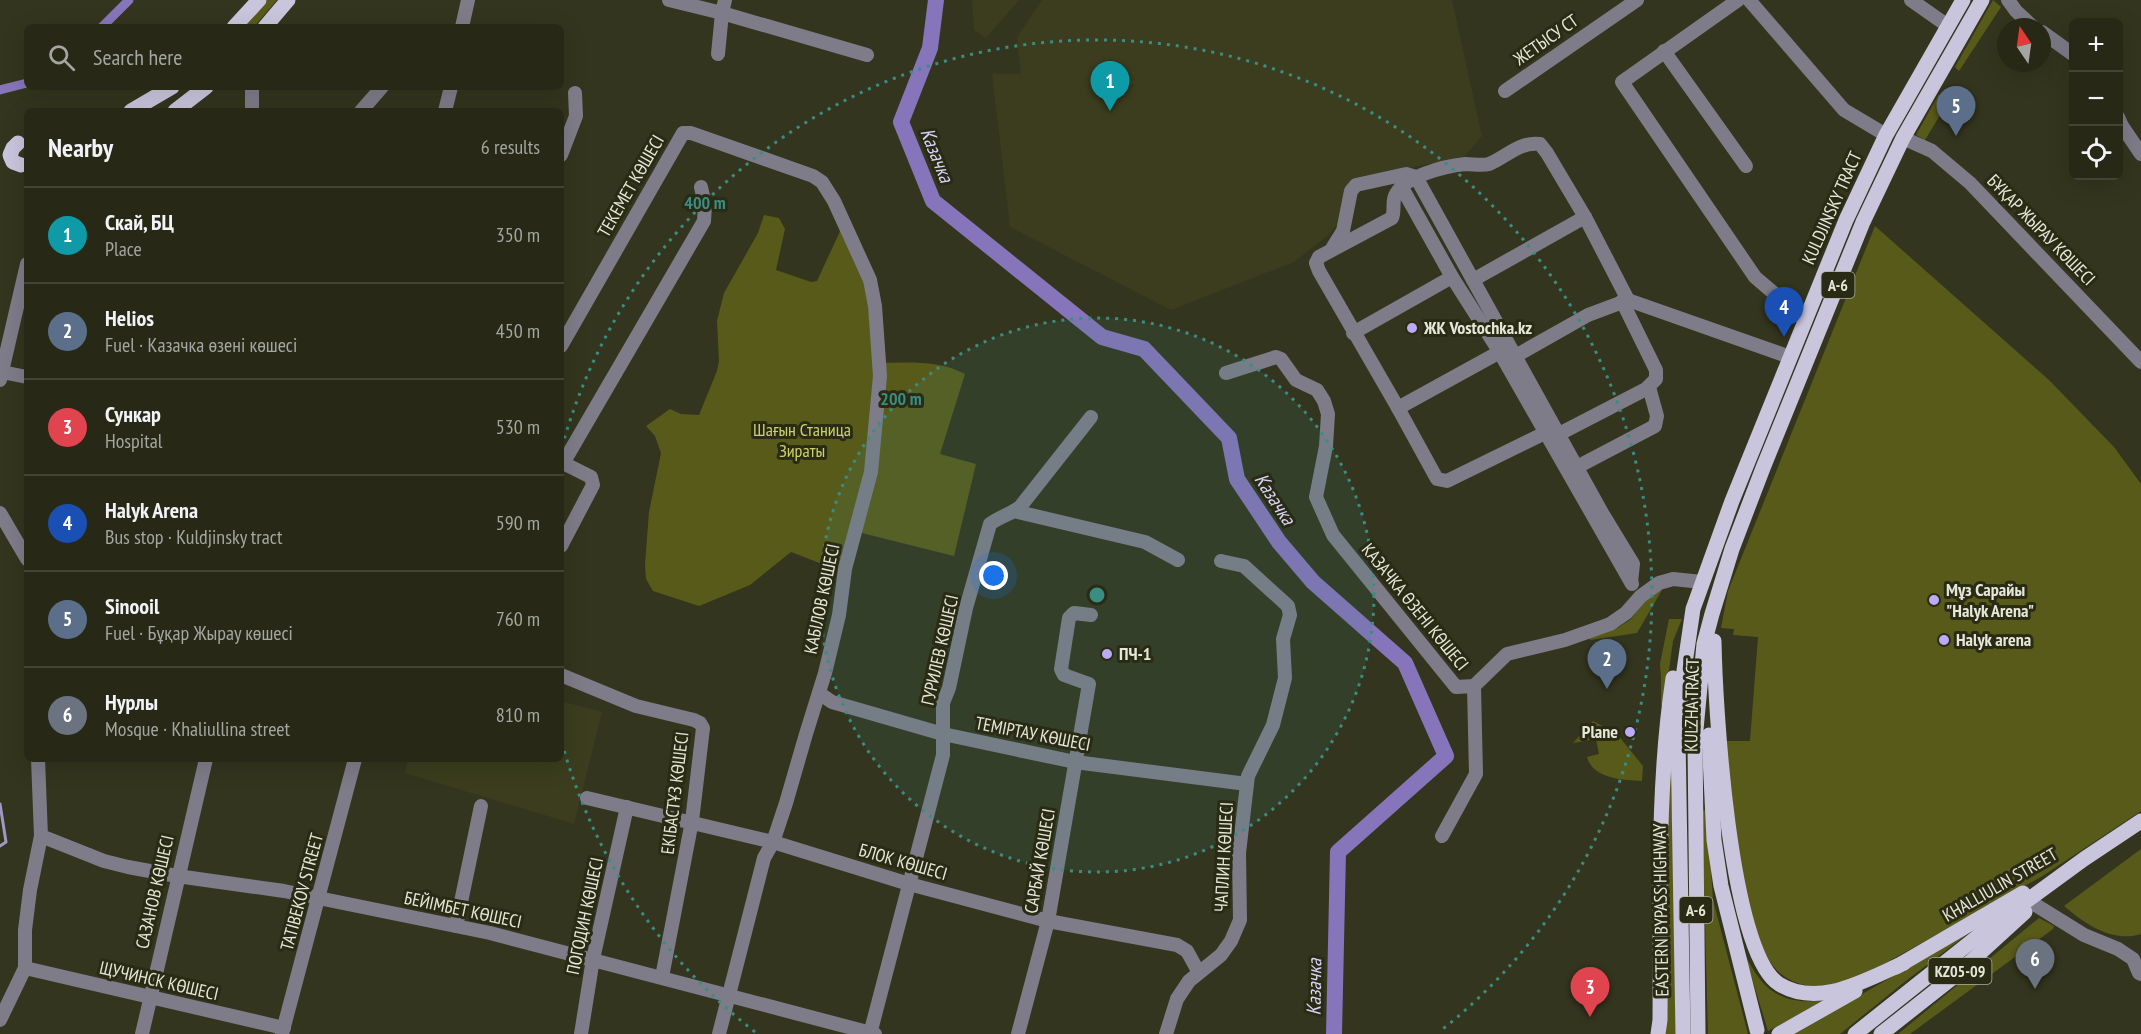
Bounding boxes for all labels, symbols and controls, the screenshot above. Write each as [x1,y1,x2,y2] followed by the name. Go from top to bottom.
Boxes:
[1508,9,1583,71] street label: ЖЕТЫСУ СТ
[1997,18,2051,72] north arrow
[2069,18,2123,180] map controls
[2069,18,2123,72] button: +
[24,24,564,90] search box
[45,41,78,74] icon: search
[93,43,182,71] text: Search here
[1090,62,1130,111] pin: 1
[2069,72,2123,126] button: −
[1936,86,1976,136] pin: 5
[914,124,960,187] water label: Казачка
[2069,126,2123,180] button: locate
[48,131,113,164] text: Nearby
[592,131,669,241] street label: ТЕКЕМЕТ КӨШЕСІ
[481,134,540,160] text: 6 results
[1796,148,1867,268] street label: KULDJINSKY TRACT
[1982,169,2100,290] street label: БҰҚАР ЖЫРАУ КӨШЕСІ
[684,191,726,214] text: 400 m
[105,208,174,236] text: Скай, БЦ
[63,222,72,248] text: 1
[496,222,540,248] text: 350 m
[105,236,142,262] text: Place
[1822,272,1854,298] road number: A-6
[1764,288,1804,337] pin: 4
[105,304,154,332] text: Helios
[1423,316,1532,339] place label: ЖК Vostochka.kz
[63,318,72,344] text: 2
[496,318,540,344] text: 450 m
[1405,321,1419,335] marker: ЖК Vostochka.kz
[105,332,297,358] text: Fuel · Казачка өзені көшесі
[880,387,922,410] text: 200 m
[105,400,161,428] text: Сункар
[63,414,72,440] text: 3
[496,414,540,440] text: 530 m
[753,418,851,462] park label: Шағын Станица Зираты
[105,428,162,454] text: Hospital
[1249,468,1302,531] water label: Казачка
[105,496,198,524] text: Halyk Arena
[63,510,72,536] text: 4
[496,510,540,536] text: 590 m
[105,524,282,550] text: Bus stop · Kuldjinsky tract
[1357,538,1474,675] street label: КАЗАЧКА ӨЗЕНІ КӨШЕСІ
[799,542,844,656] street label: КАБІЛОВ КӨШЕСІ
[979,561,1008,590] your location
[1946,578,2034,622] place label: Мұз Сарайы "Halyk Arena"
[1087,585,1107,605] centre of rings
[105,592,159,620] text: Sinooil
[916,592,963,707] street label: ГУРИЛЕВ КӨШЕСІ
[1927,593,1941,607] marker: Мұз Сарайы "Halyk Arena"
[63,606,72,632] text: 5
[496,606,540,632] text: 760 m
[105,620,293,646] text: Fuel · Бұқар Жырау көшесі
[1956,628,2031,651] place label: Halyk arena
[1937,633,1951,647] marker: Halyk arena
[1588,640,1626,689] pin: 2
[1119,642,1151,665] place label: ПЧ-1
[1100,647,1114,661] marker: ПЧ-1
[1679,658,1704,752] street label: KULZHA TRACT
[105,688,158,716] text: Нурлы
[63,702,72,728] text: 6
[496,702,540,728] text: 810 m
[974,711,1093,756] street label: ТЕМІРТАУ КӨШЕСІ
[105,716,290,742] text: Mosque · Khaliullina street
[1582,720,1618,743] place label: Plane
[1623,725,1637,739] marker: Plane
[656,730,693,856] street label: ЕКІБАСТҰЗ КӨШЕСІ
[1209,801,1238,913] street label: ЧАПЛИН КӨШЕСІ
[1019,807,1060,915] street label: САРБАЙ КӨШЕСІ
[1647,822,1674,997] street label: EASTERN BYPASS HIGHWAY
[275,831,328,953] street label: TATIBEKOV STREET
[130,833,179,951] street label: САЗАНОВ КӨШЕСІ
[856,838,950,885] street label: БЛОК КӨШЕСІ
[1938,842,2061,927] street label: KHALLIULIN STREET
[561,855,608,977] street label: ПОГОДИН КӨШЕСІ
[402,886,524,933] street label: БЕЙІМБЕТ КӨШЕСІ
[1680,897,1712,923] road number: A-6
[2016,940,2054,989] pin: 6
[97,956,221,1005] street label: ЩУЧИНСК КӨШЕСІ
[1301,958,1328,1015] water label: Казачка
[1928,958,1992,984] road number: KZ05-09
[1570,968,1610,1017] pin: 3

